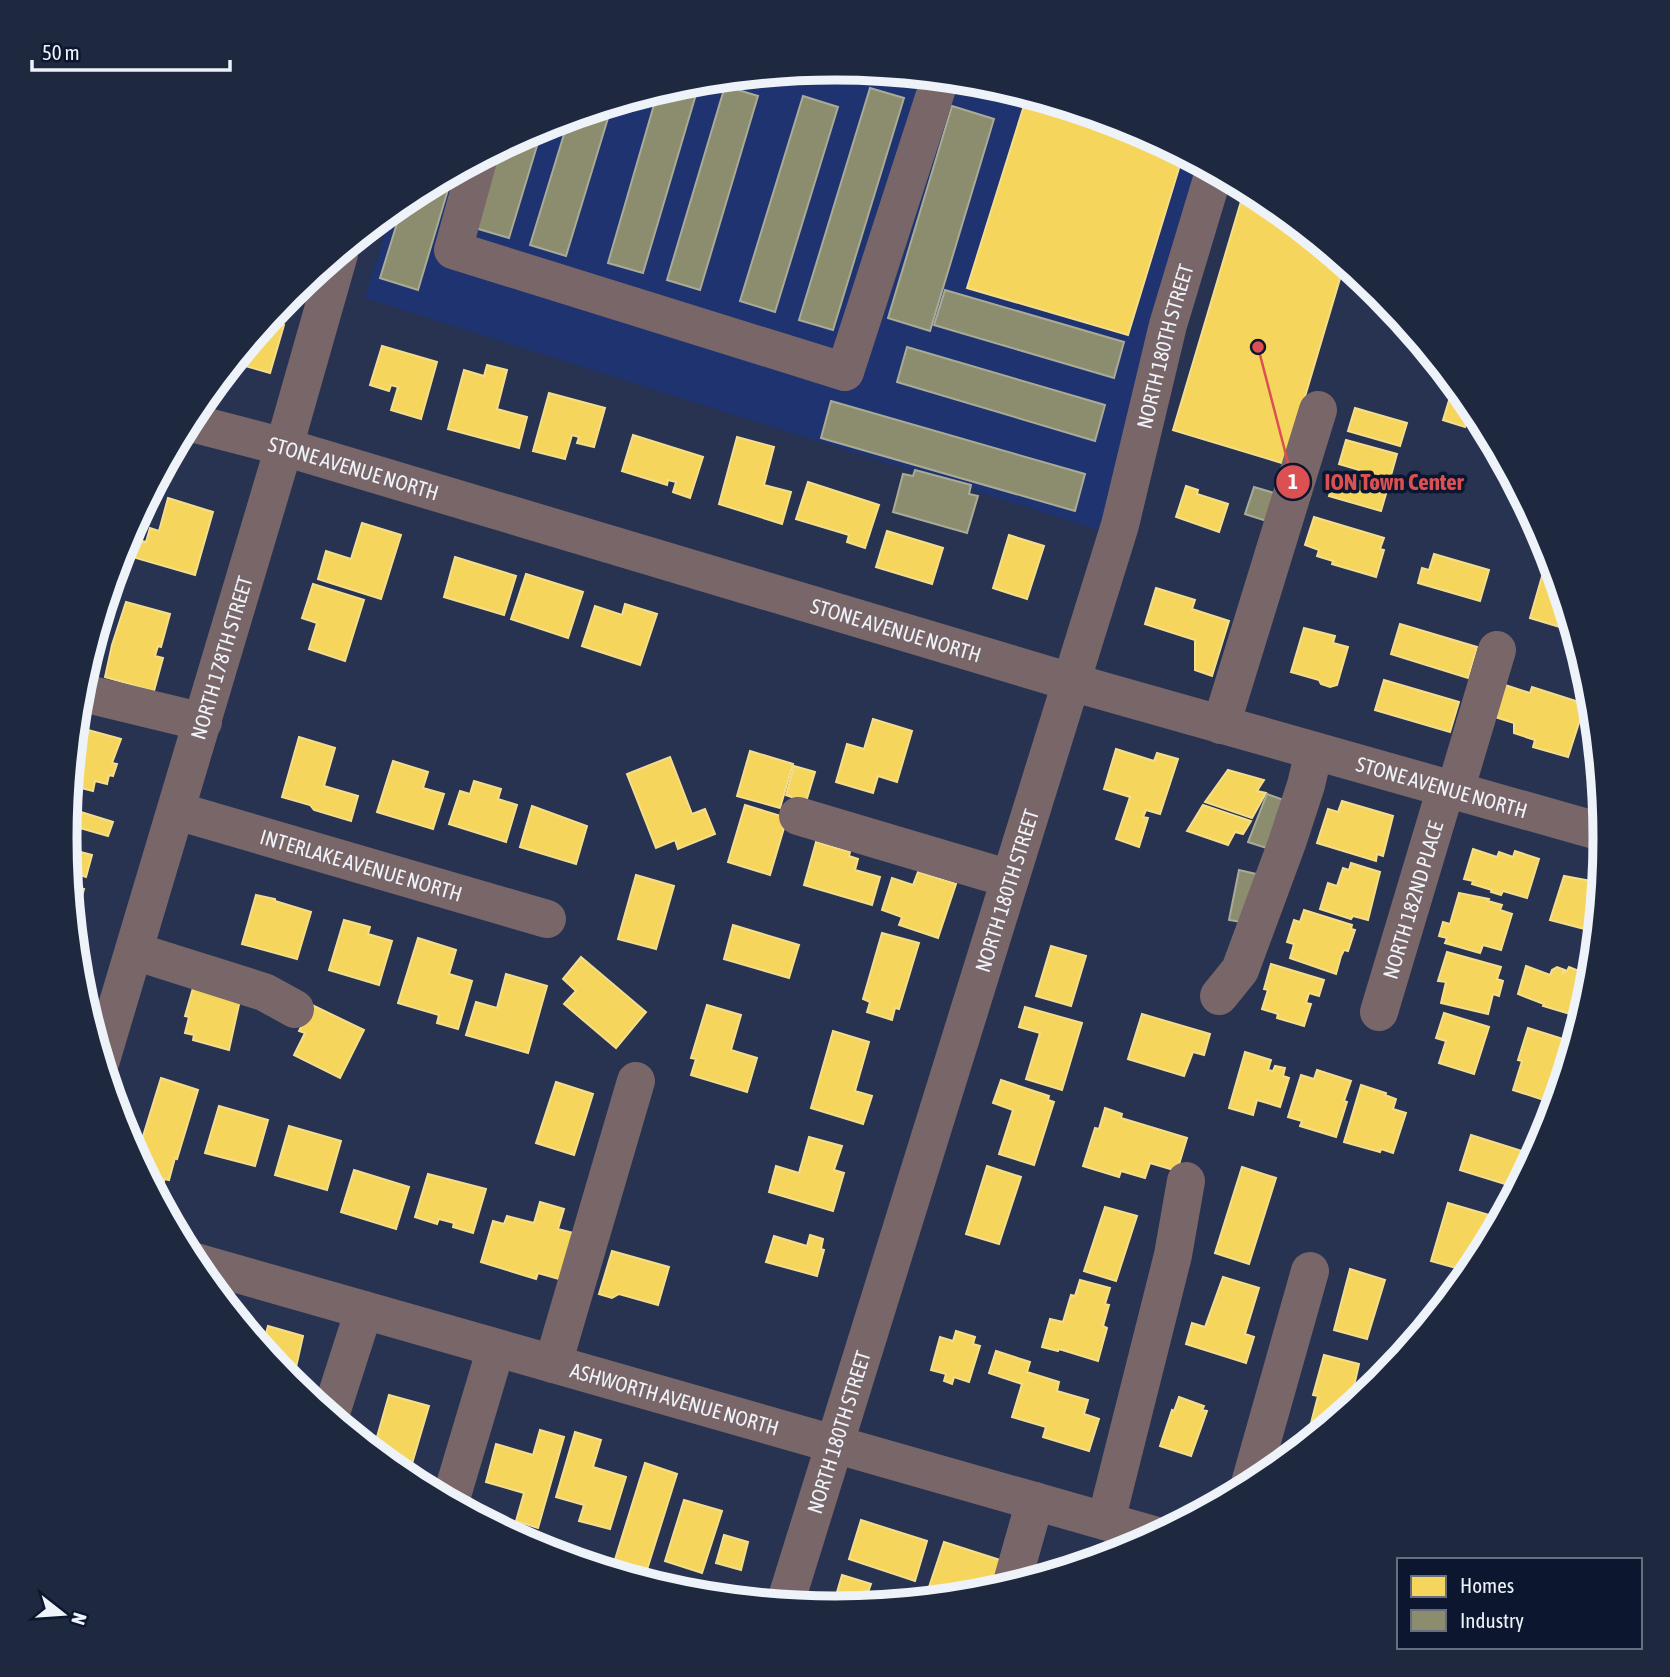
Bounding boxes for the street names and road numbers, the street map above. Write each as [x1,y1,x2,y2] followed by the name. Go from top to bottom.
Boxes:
[1132,261,1198,431] street label: NORTH 180TH STREET
[266,431,442,505] street label: STONE AVENUE NORTH
[185,573,257,742] street label: NORTH 178TH STREET
[808,593,984,667] street label: STONE AVENUE NORTH
[1354,751,1530,822] street label: STONE AVENUE NORTH
[970,806,1043,975] street label: NORTH 180TH STREET
[1378,818,1447,982] street label: NORTH 182ND PLACE
[257,824,465,906] street label: INTERLAKE AVENUE NORTH
[802,1348,875,1516] street label: NORTH 180TH STREET
[568,1357,782,1440] street label: ASHWORTH AVENUE NORTH

